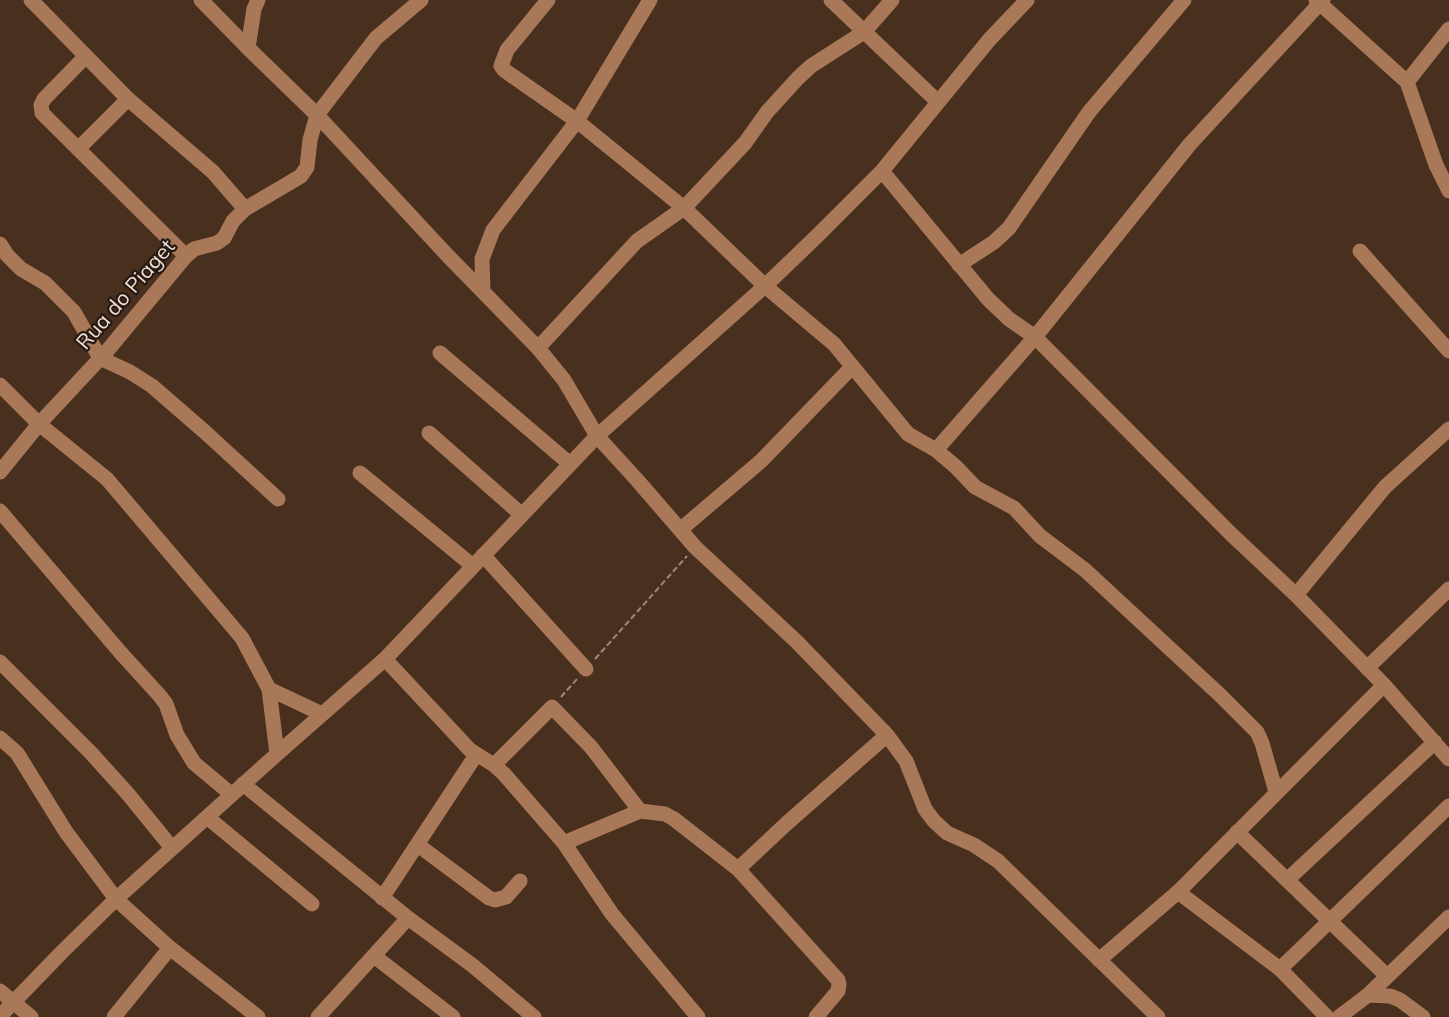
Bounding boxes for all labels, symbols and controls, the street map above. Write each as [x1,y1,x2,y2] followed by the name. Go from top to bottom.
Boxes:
[71,235,181,355] street label: Rua do Piaget

